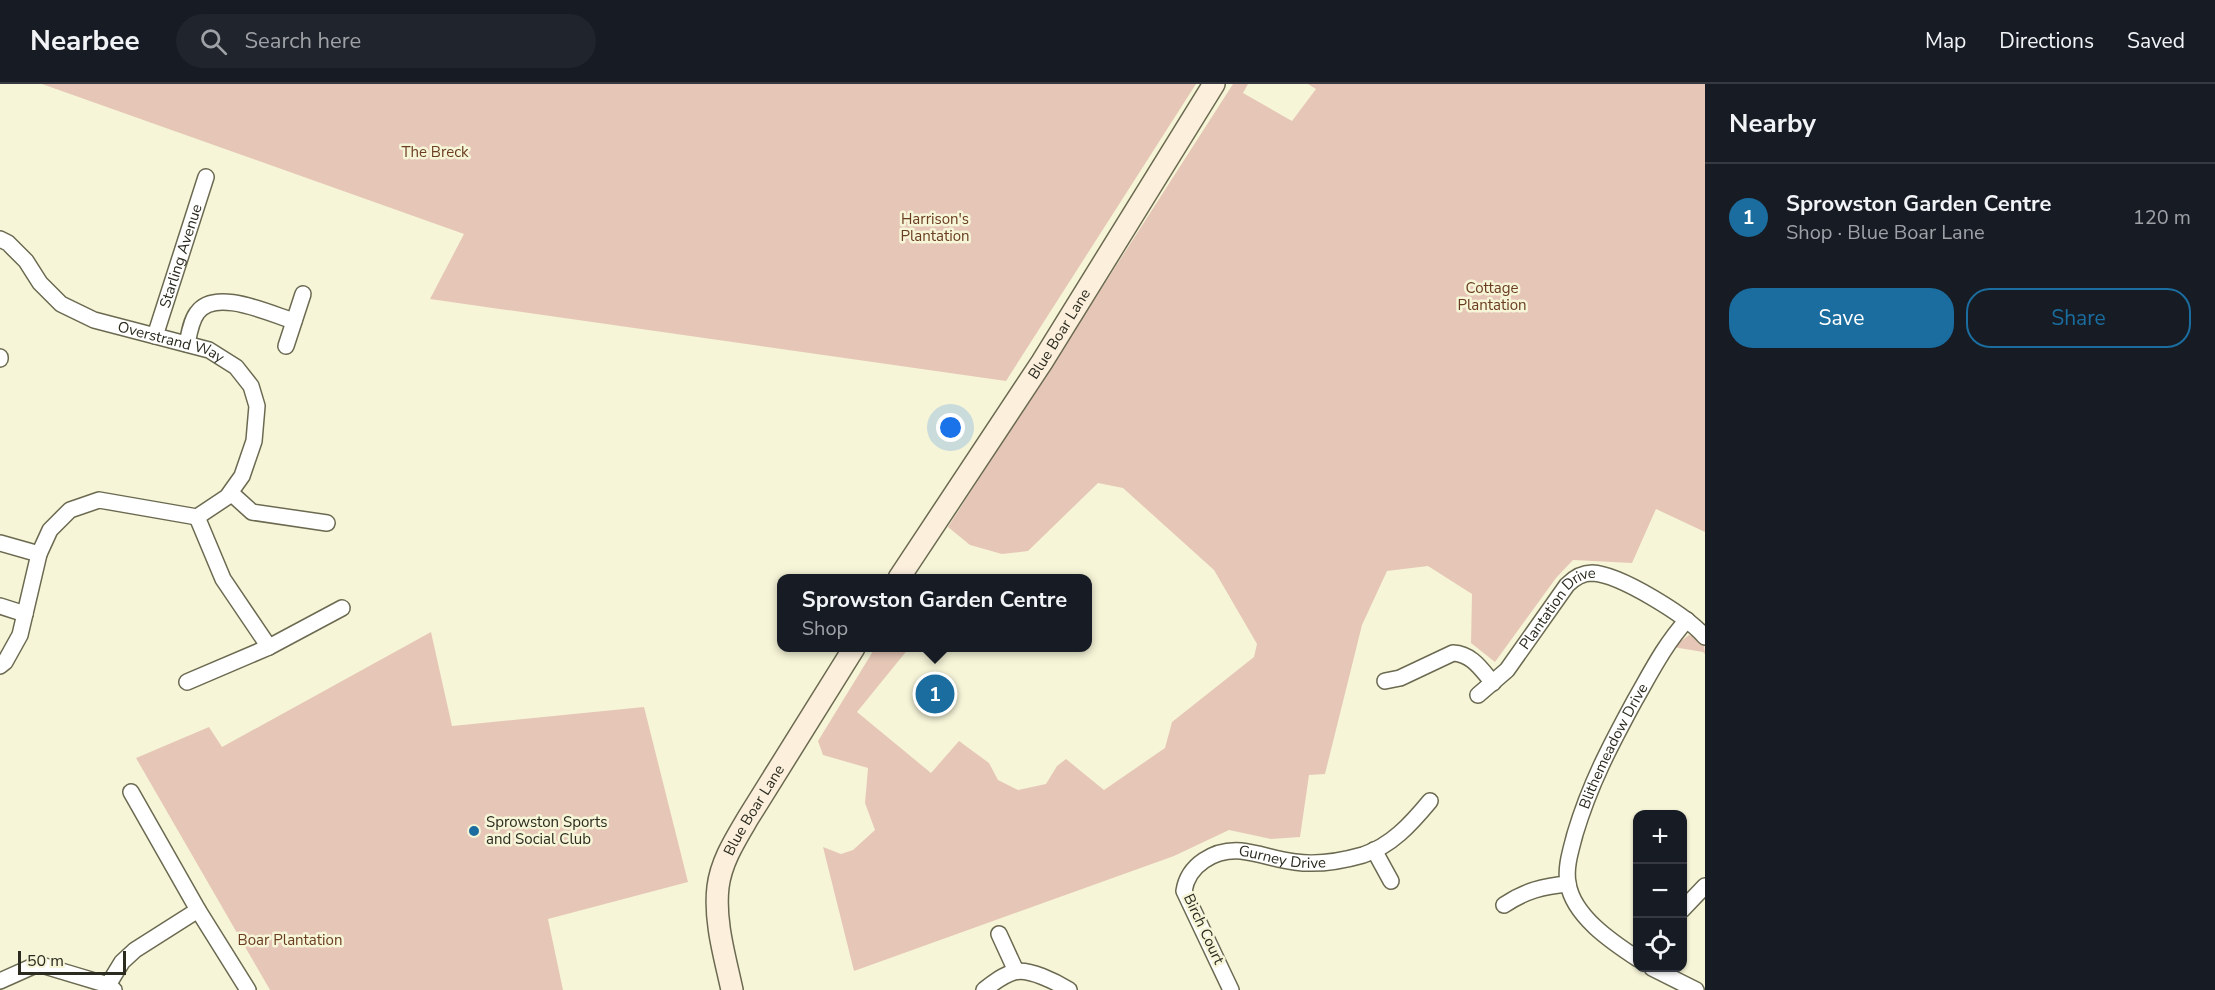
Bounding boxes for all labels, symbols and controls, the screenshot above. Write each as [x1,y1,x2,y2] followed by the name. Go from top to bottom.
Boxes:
[176,14,596,68] search box
[30,22,140,60] text: Nearbee
[197,25,230,58] icon: search
[245,26,361,56] text: Search here
[1925,27,1966,55] text: Map
[1999,27,2094,55] text: Directions
[2127,27,2185,55] text: Saved
[1729,106,1816,141] text: Nearby
[401,142,469,162] park label: The Breck
[1786,189,2051,219] text: Sprowston Garden Centre
[155,202,207,310] street label: Starling Avenue
[1743,204,1755,231] text: 1
[2133,204,2191,231] text: 120 m
[900,209,970,246] park label: Harrison's Plantation
[1786,219,1985,246] text: Shop · Blue Boar Lane
[1457,278,1527,315] park label: Cottage Plantation
[1023,285,1095,383] street label: Blue Boar Lane
[1729,288,1954,348] button: Save
[1966,288,2191,348] button: Share
[116,317,229,367] street label: Overstrand Way
[936,413,965,442] your location
[1515,563,1596,653] street label: Plantation Drive
[777,574,1092,652] popup
[802,585,1067,615] text: Sprowston Garden Centre
[802,615,848,642] text: Shop
[916,672,954,716] pin: 1
[1574,680,1652,812] street label: Blithemeadow Drive
[719,761,789,859] street label: Blue Boar Lane
[1633,810,1687,972] map controls
[1633,810,1687,864] button: +
[486,812,608,849] place label: Sprowston Sports and Social Club
[467,824,481,838] marker: Sprowston Sports and Social Club
[1237,841,1327,873] street label: Gurney Drive
[1633,864,1687,918] button: −
[1179,891,1229,968] street label: Birch Court
[1633,918,1687,972] button: locate
[238,930,342,950] park label: Boar Plantation
[18,948,126,976] scale bar
[27,950,64,972] text: 50 m

